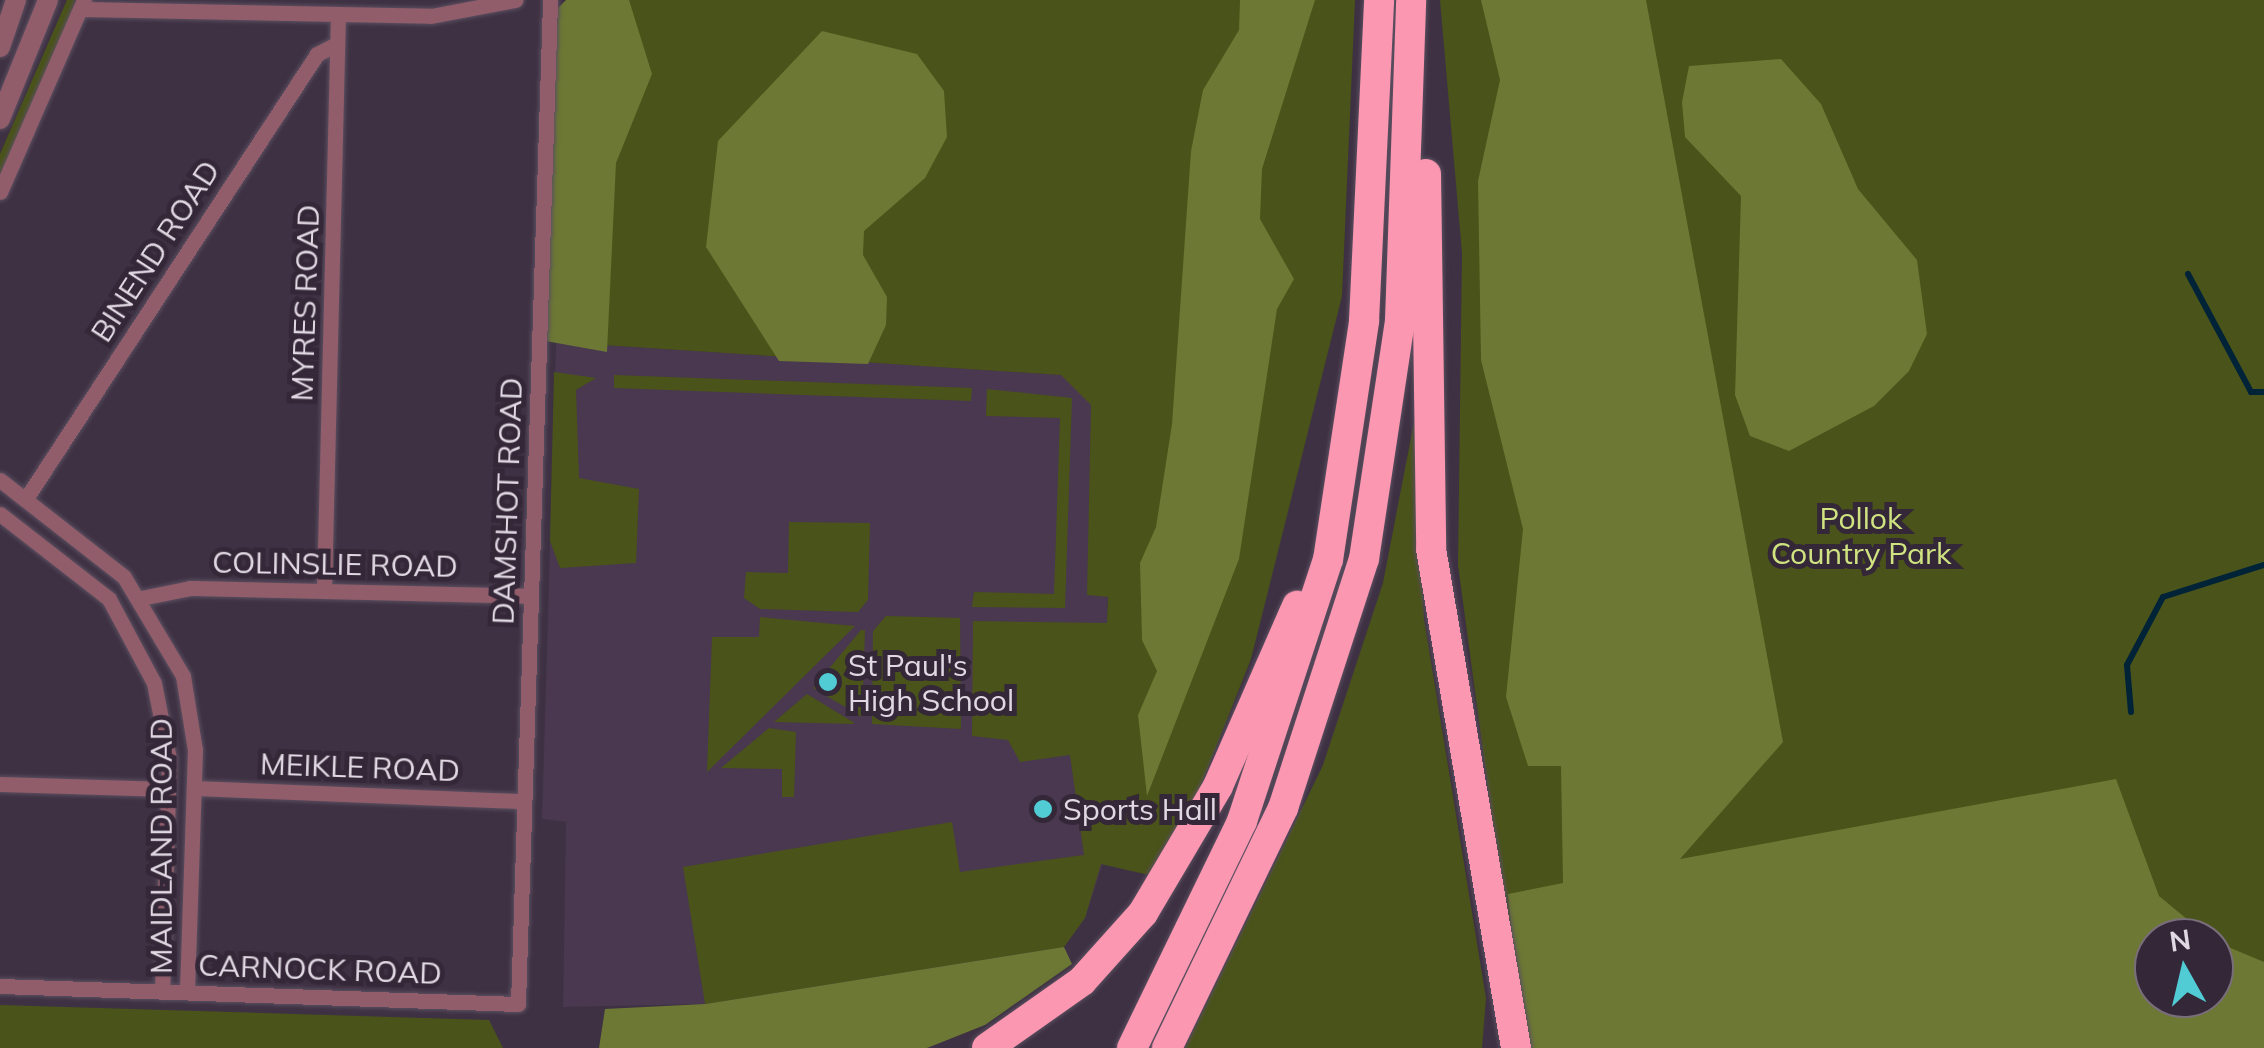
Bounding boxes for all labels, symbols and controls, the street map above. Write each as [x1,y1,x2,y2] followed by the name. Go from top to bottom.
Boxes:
[83,154,227,348] street label: BINEND ROAD
[284,204,326,402] street label: MYRES ROAD
[485,377,529,625] street label: DAMSHOT ROAD
[1771,500,1951,570] park label: Pollok Country Park
[212,544,458,584] street label: COLINSLIE ROAD
[848,647,1014,718] place label: St Paul's High School
[817,671,839,693] marker: St Paul's High School
[143,718,179,974] street label: MAIDLAND ROAD
[260,746,460,788] street label: MEIKLE ROAD
[1063,791,1217,827] place label: Sports Hall
[1032,798,1054,820] marker: Sports Hall
[2134,918,2234,1018] north arrow
[2167,921,2193,959] text: N
[198,947,442,991] street label: CARNOCK ROAD

